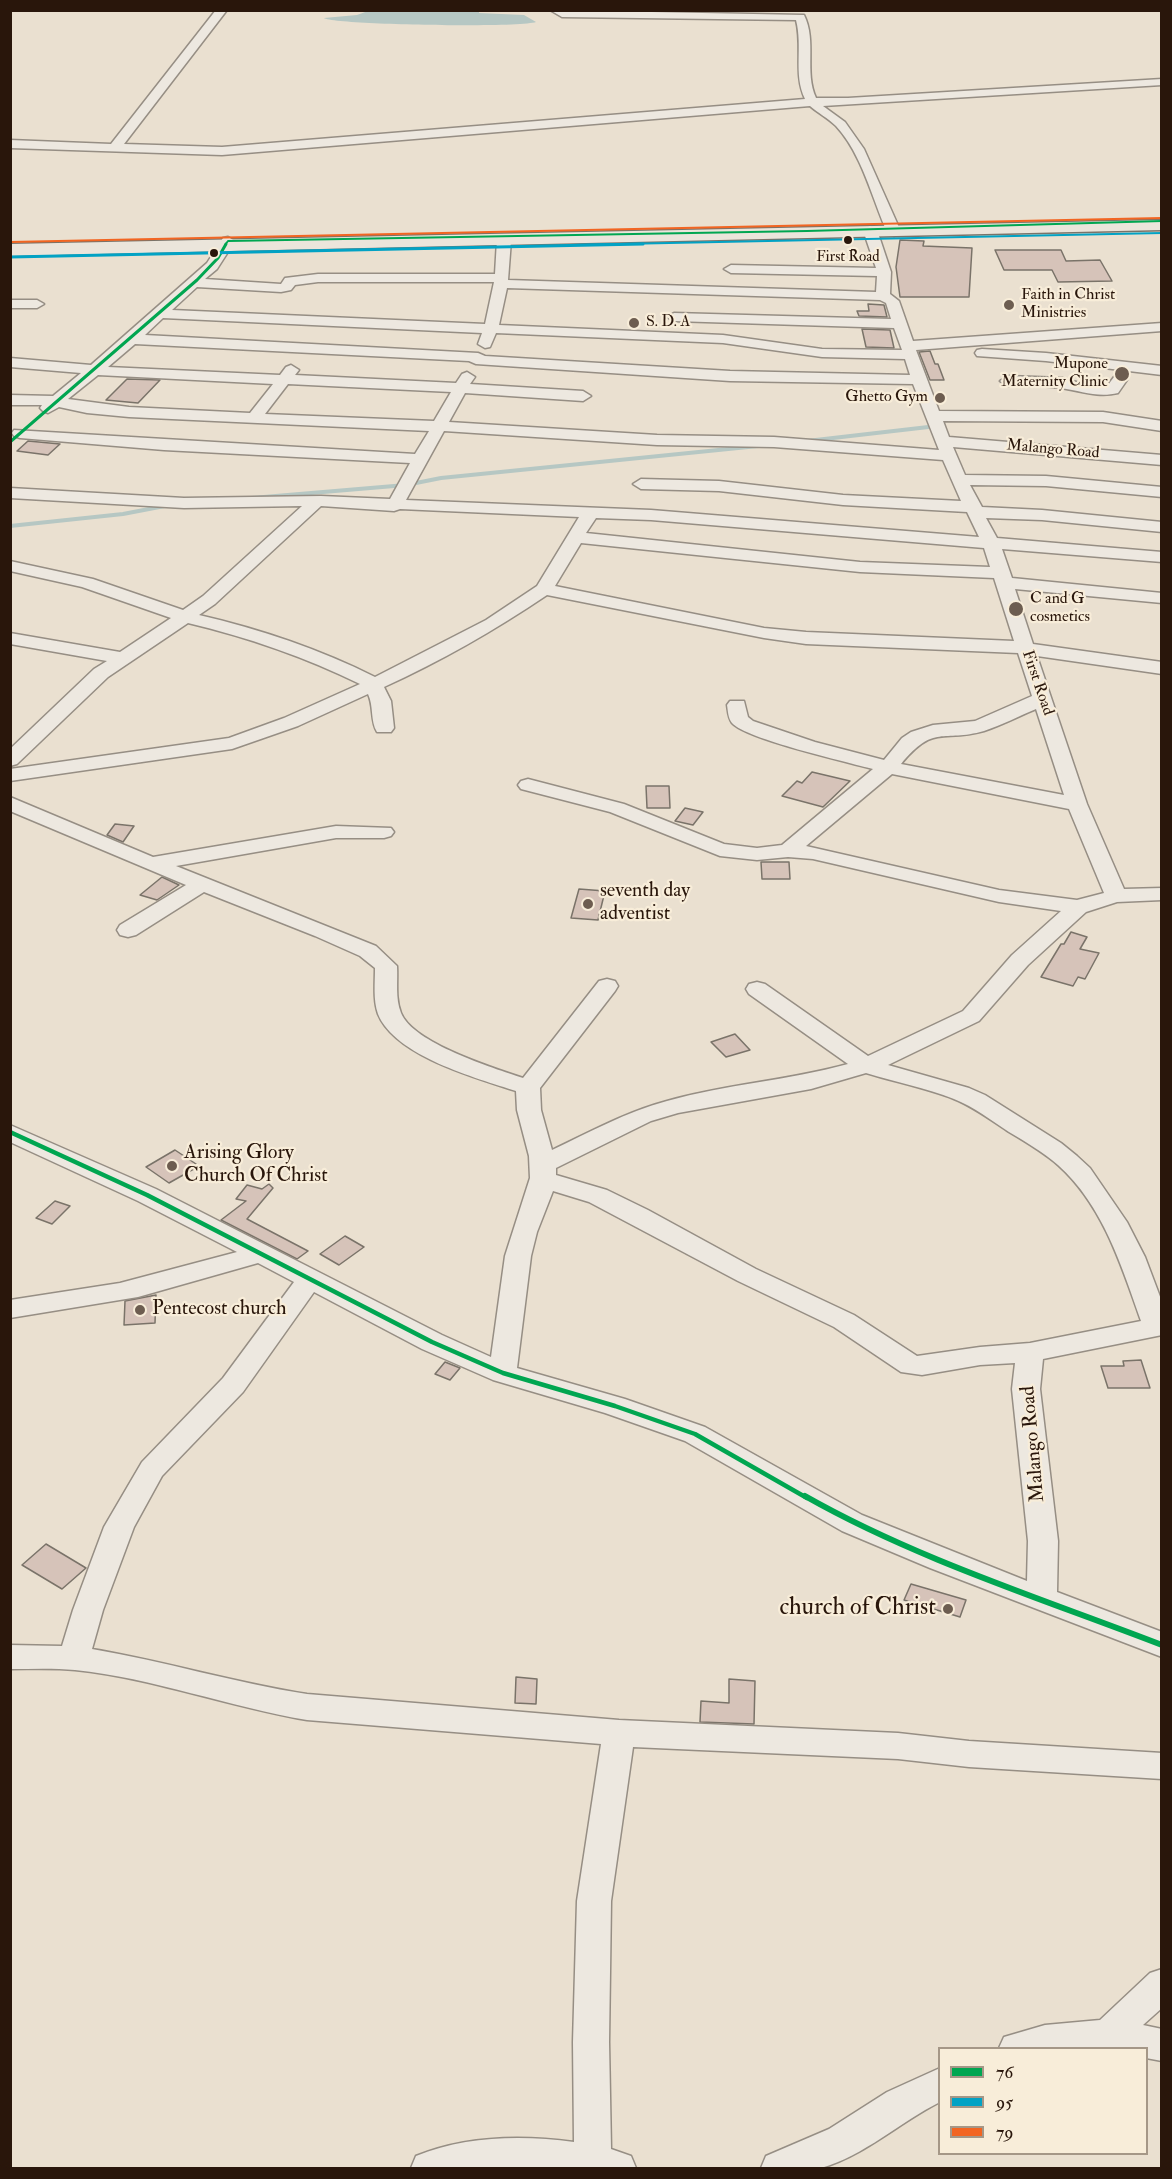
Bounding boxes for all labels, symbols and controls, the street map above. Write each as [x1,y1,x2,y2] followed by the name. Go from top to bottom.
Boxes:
[842,234,854,246] marker: First Road
[208,247,220,259] unlabelled marker
[816,249,880,267] place label: First Road
[1021,286,1115,324] place label: Faith in Christ Ministries
[1002,298,1016,312] marker: Faith in Christ Ministries
[646,313,690,333] place label: S. D. A
[627,316,641,330] marker: S. D. A
[1001,355,1108,393] place label: Mupone Maternity Clinic
[1113,365,1131,383] marker: Mupone Maternity Clinic
[845,388,928,408] place label: Ghetto Gym
[933,391,947,405] marker: Ghetto Gym
[1006,436,1100,464] street label: Malango Road
[1030,590,1090,628] place label: C and G cosmetics
[1007,600,1025,618] marker: C and G cosmetics
[1017,648,1057,718] street label: First Road
[600,880,690,927] place label: seventh day adventist
[581,897,595,911] marker: seventh day adventist
[184,1142,328,1189] place label: Arising Glory Church Of Christ
[165,1159,179,1173] marker: Arising Glory Church Of Christ
[152,1298,286,1322] place label: Pentecost church
[133,1303,147,1317] marker: Pentecost church
[1017,1385,1051,1503] street label: Malango Road
[779,1595,936,1623] place label: church of Christ
[941,1602,955,1616] marker: church of Christ
[938,2047,1148,2155] legend
[996,2061,1013,2084] text: 76
[996,2091,1013,2114] text: 95
[996,2121,1013,2144] text: 79

